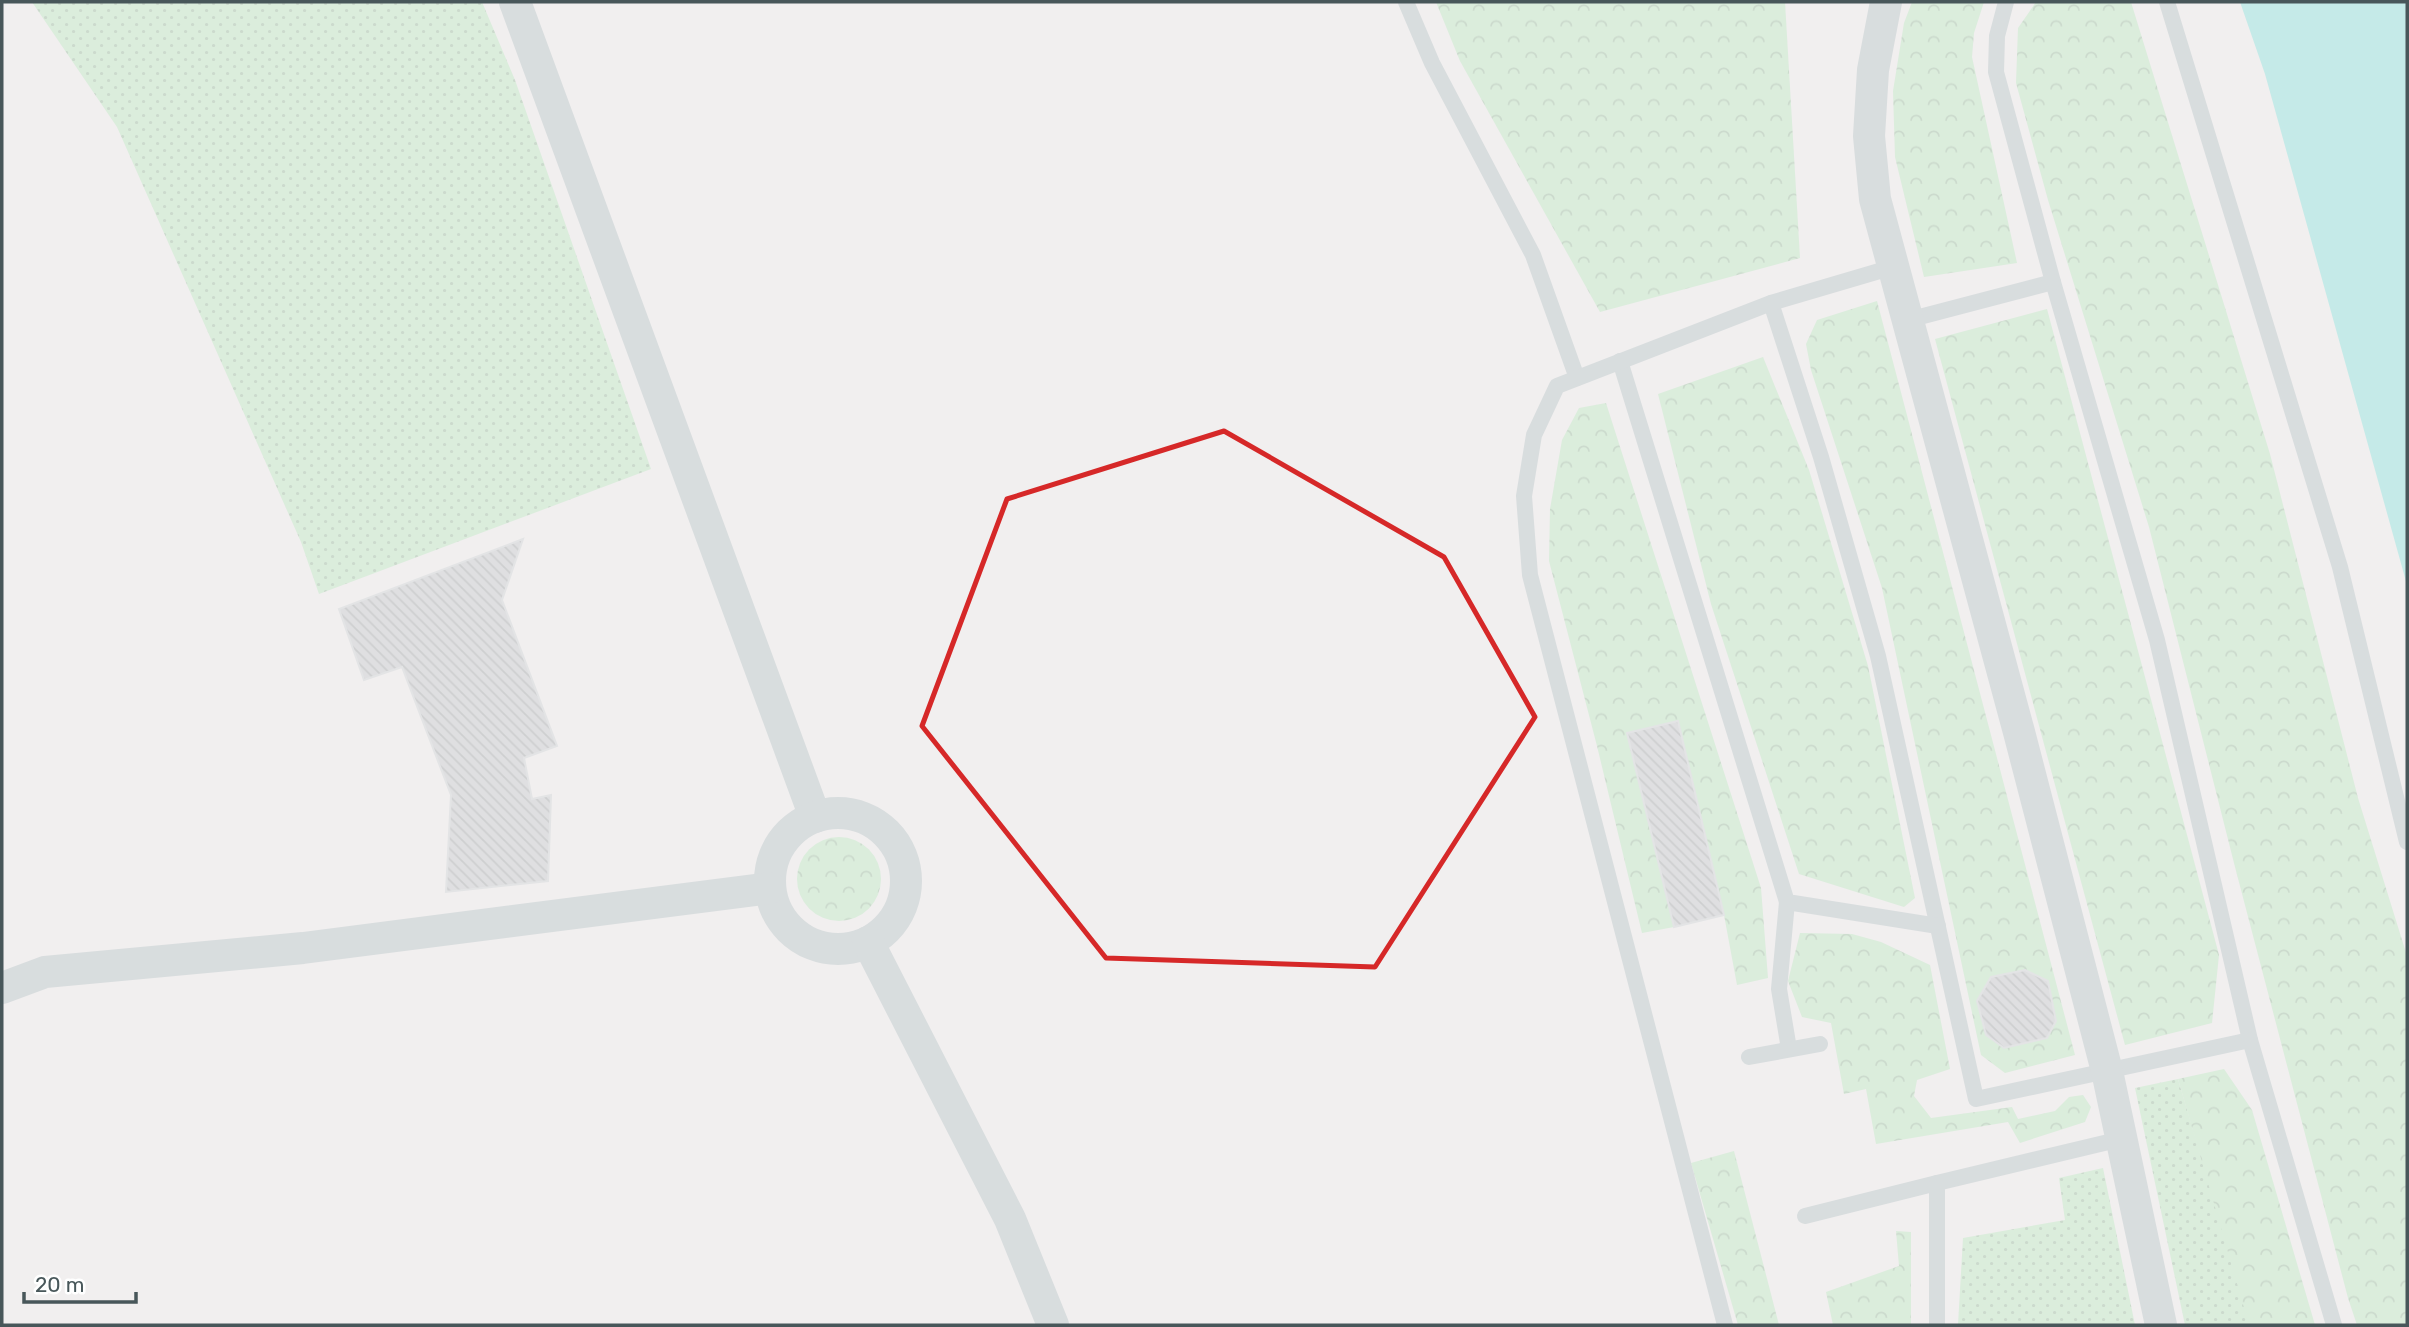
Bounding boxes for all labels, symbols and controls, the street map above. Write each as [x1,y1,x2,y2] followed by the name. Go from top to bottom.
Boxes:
[24,1260,136,1304] scale bar
[35,1272,84,1297] text: 20 m

